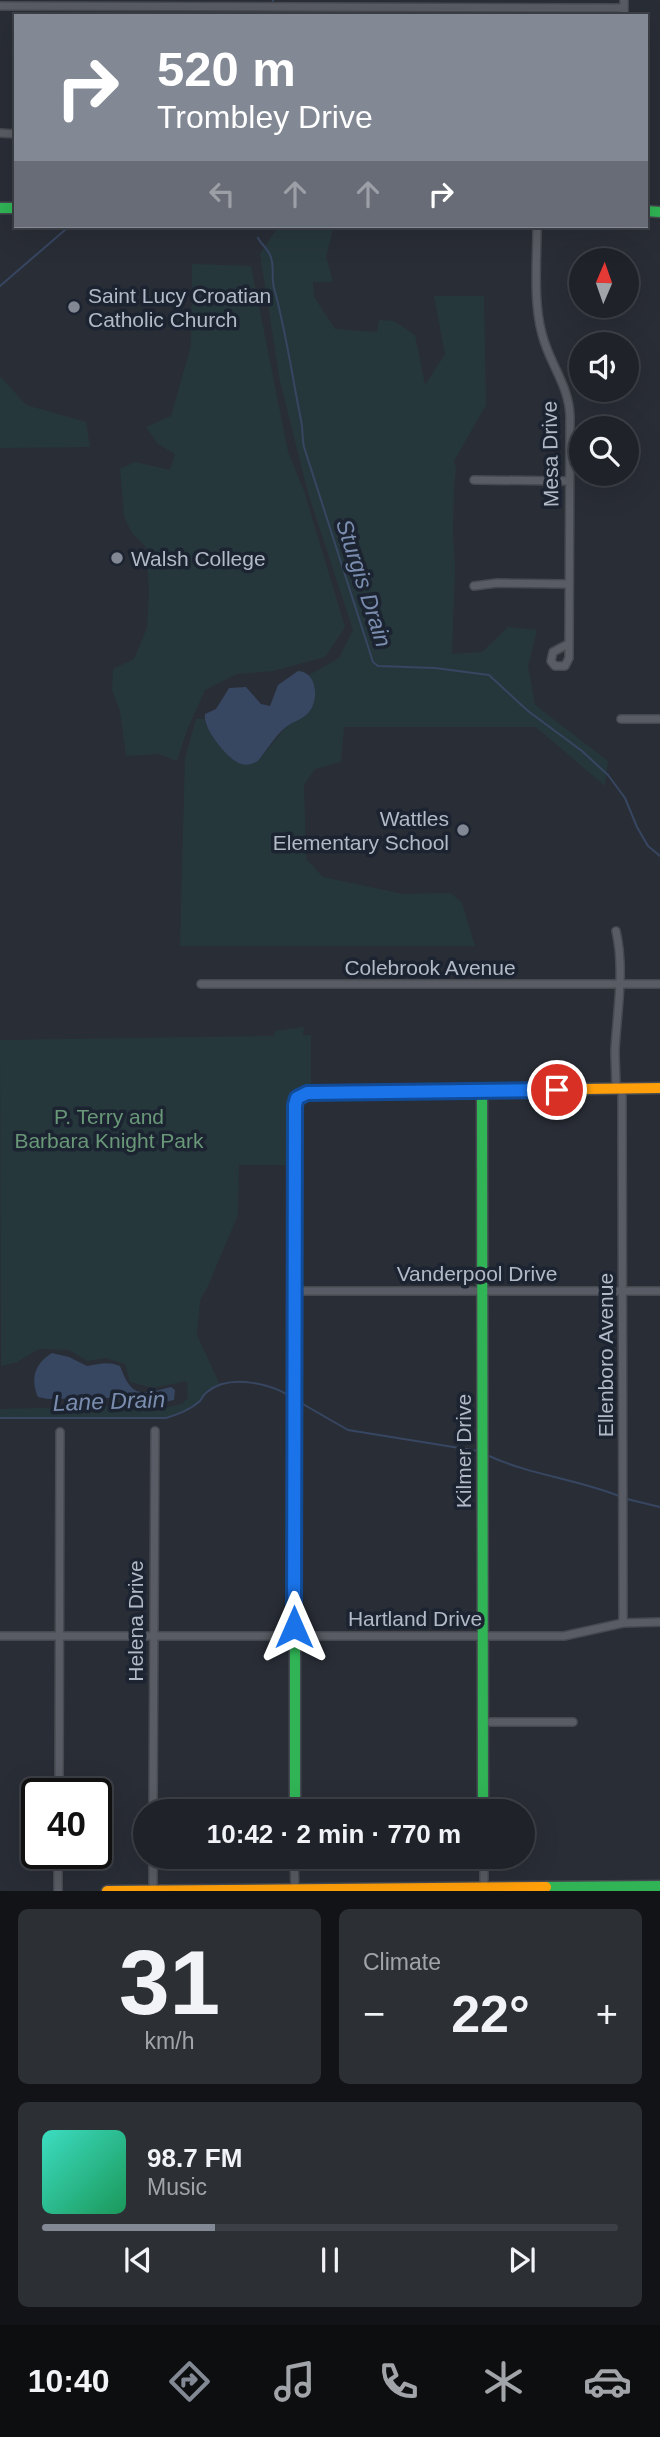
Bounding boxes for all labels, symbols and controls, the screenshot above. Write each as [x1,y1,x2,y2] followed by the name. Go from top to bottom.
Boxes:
[42,42,133,133] icon: right
[157,42,296,96] text: 520 m
[157,99,373,135] text: Trombley Drive
[203,175,241,213] icon: left
[276,175,314,213] icon: ahead
[349,175,387,213] icon: ahead
[422,175,460,213] icon: right
[569,248,639,318] north arrow
[569,248,639,486] map controls
[88,284,271,331] place label: Saint Lucy Croatian Catholic Church
[66,299,82,315] marker: Saint Lucy Croatian Catholic Church
[569,332,639,402] button: sound
[538,401,562,507] street label: Mesa Drive
[569,416,639,486] button: search
[331,516,397,650] water label: Sturgis Drain
[131,547,266,570] place label: Walsh College
[109,550,125,566] marker: Walsh College
[273,807,449,854] place label: Wattles Elementary School
[455,822,471,838] marker: Wattles Elementary School
[344,956,516,979] street label: Colebrook Avenue
[527,1060,587,1120] pin
[538,1071,576,1109] icon: arrive
[14,1105,204,1152] park label: P. Terry and Barbara Knight Park
[397,1262,557,1285] street label: Vanderpool Drive
[594,1273,617,1437] street label: Ellenboro Avenue
[52,1386,166,1416] water label: Lane Drain
[452,1394,475,1508] street label: Kilmer Drive
[124,1560,147,1682] street label: Helena Drive
[257,1590,331,1664] position arrow
[348,1607,482,1630] street label: Hartland Drive
[21,1778,112,1869] speed limit sign: 40
[207,1819,461,1849] text: 10:42 · 2 min · 770 m
[119,1932,220,2033] text: 31
[363,1949,441,1975] text: Climate
[451,1985,530,2043] text: 22°
[363,1993,385,2035] text: −
[596,1993,618,2035] text: +
[145,2028,194,2054] text: km/h
[147,2143,242,2173] text: 98.7 FM
[147,2174,207,2200] text: Music
[119,2241,157,2279] icon: previous
[311,2241,349,2279] icon: pause
[503,2241,541,2279] icon: next
[165,2357,214,2406] icon: directions
[270,2357,319,2406] icon: music
[374,2357,423,2406] icon: phone
[479,2357,528,2406] icon: climate
[583,2357,632,2406] icon: car
[28,2363,110,2399] text: 10:40

